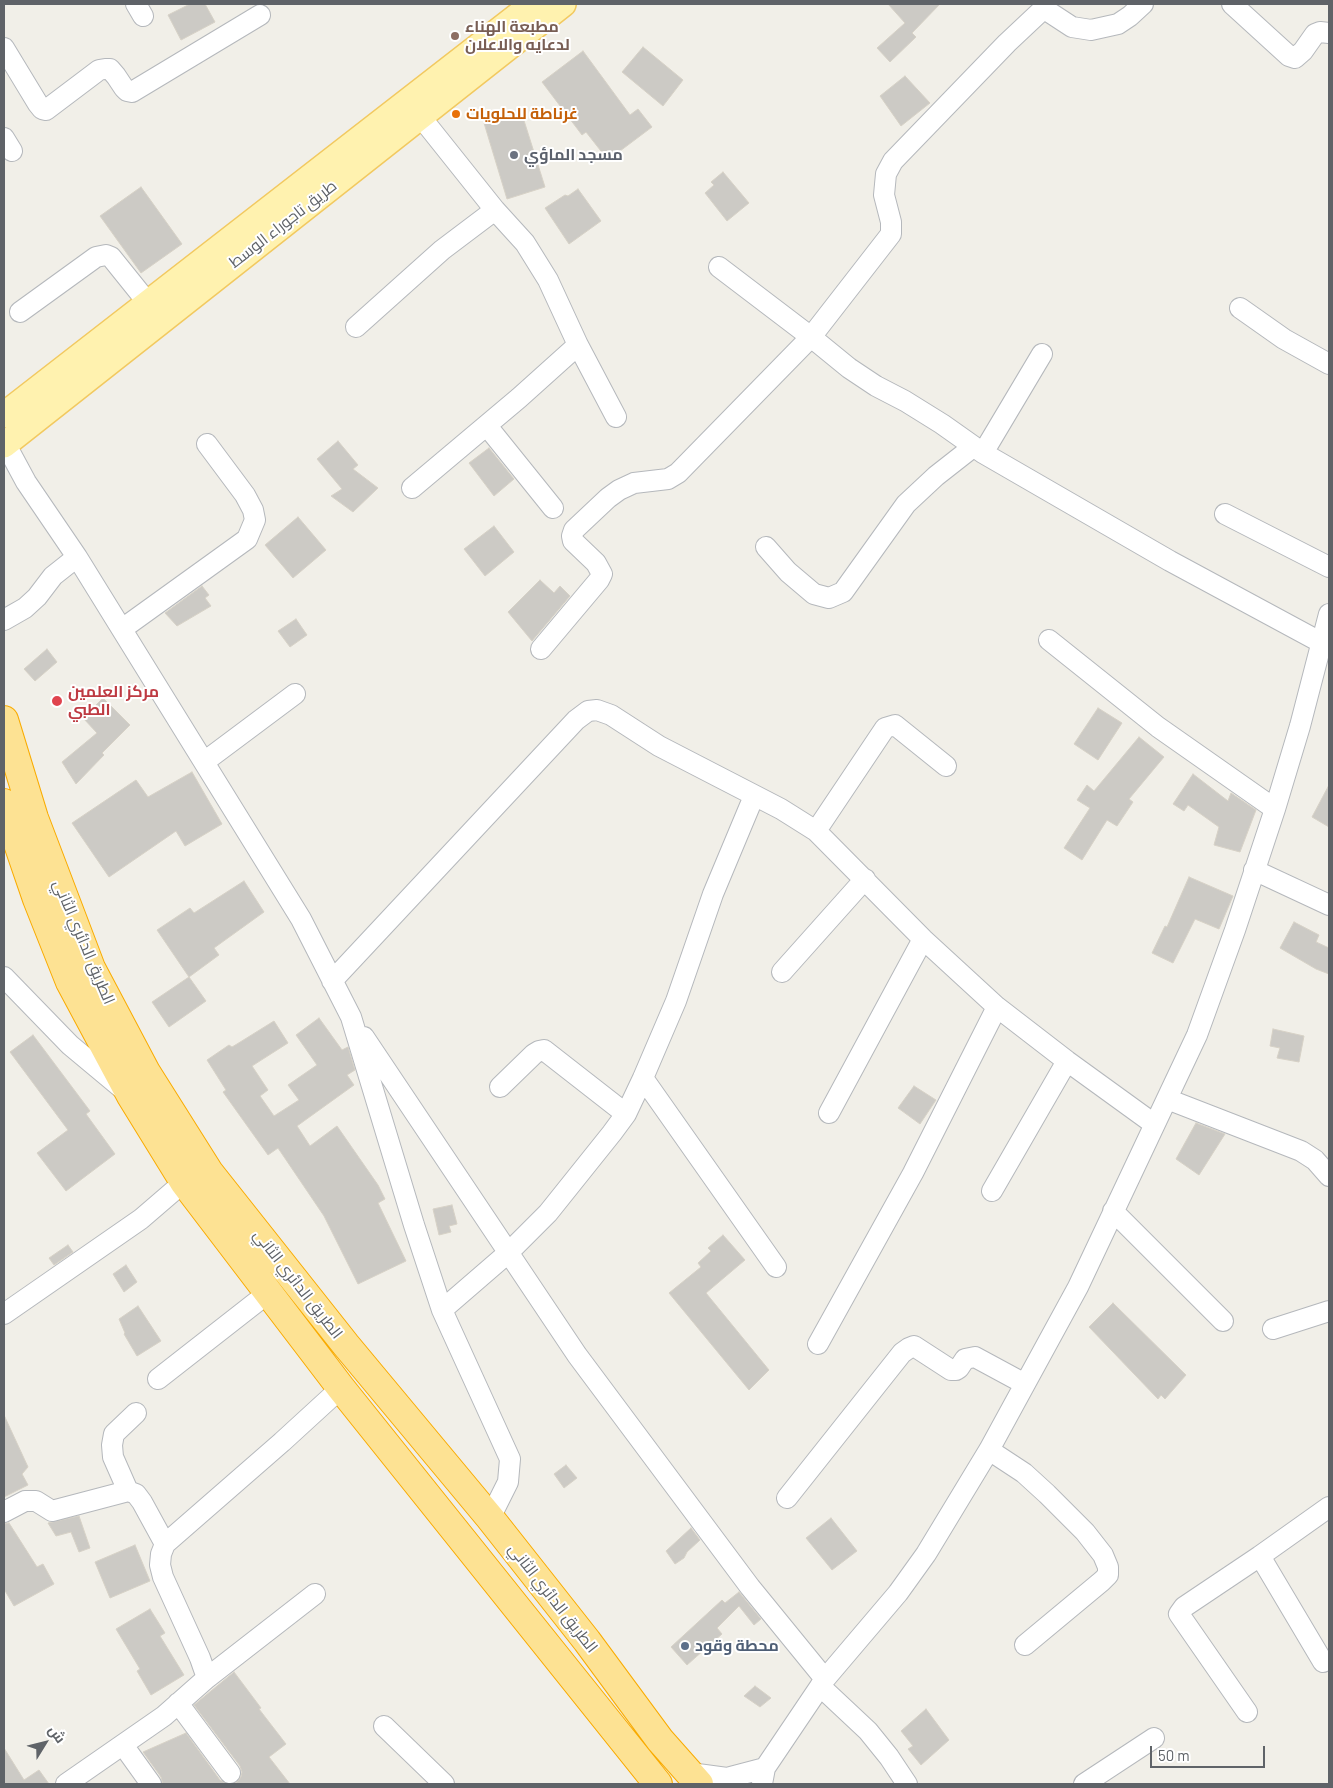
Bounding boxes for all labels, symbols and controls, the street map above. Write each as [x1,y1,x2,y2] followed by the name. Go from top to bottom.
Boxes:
[465,17,570,55] place label: مطبعة الهناء لدعايه والاعلان
[449,30,461,42] marker: مطبعة الهناء لدعايه والاعلان
[466,104,578,124] place label: غرناطة للحلويات
[450,108,462,120] marker: غرناطة للحلويات
[524,145,623,165] place label: مسجد الماؤي
[508,149,520,161] marker: مسجد الماؤي
[225,176,341,272] street label: طريق تاجوراء الوسط
[68,682,159,720] place label: مركز العلمين الطبي
[50,694,64,708] marker: مركز العلمين الطبي
[49,877,119,1007] street label: الطريق الدائري الثاني
[249,1226,347,1342] street label: الطريق الدائري الثاني
[504,1540,602,1656] street label: الطريق الدائري الثاني
[695,1636,779,1656] place label: محطة وقود
[679,1640,691,1652] marker: محطة وقود
[20,1718,70,1768] north arrow
[45,1722,70,1746] text: ش
[1153,1736,1268,1768] scale bar
[1158,1746,1190,1764] text: 50 m

